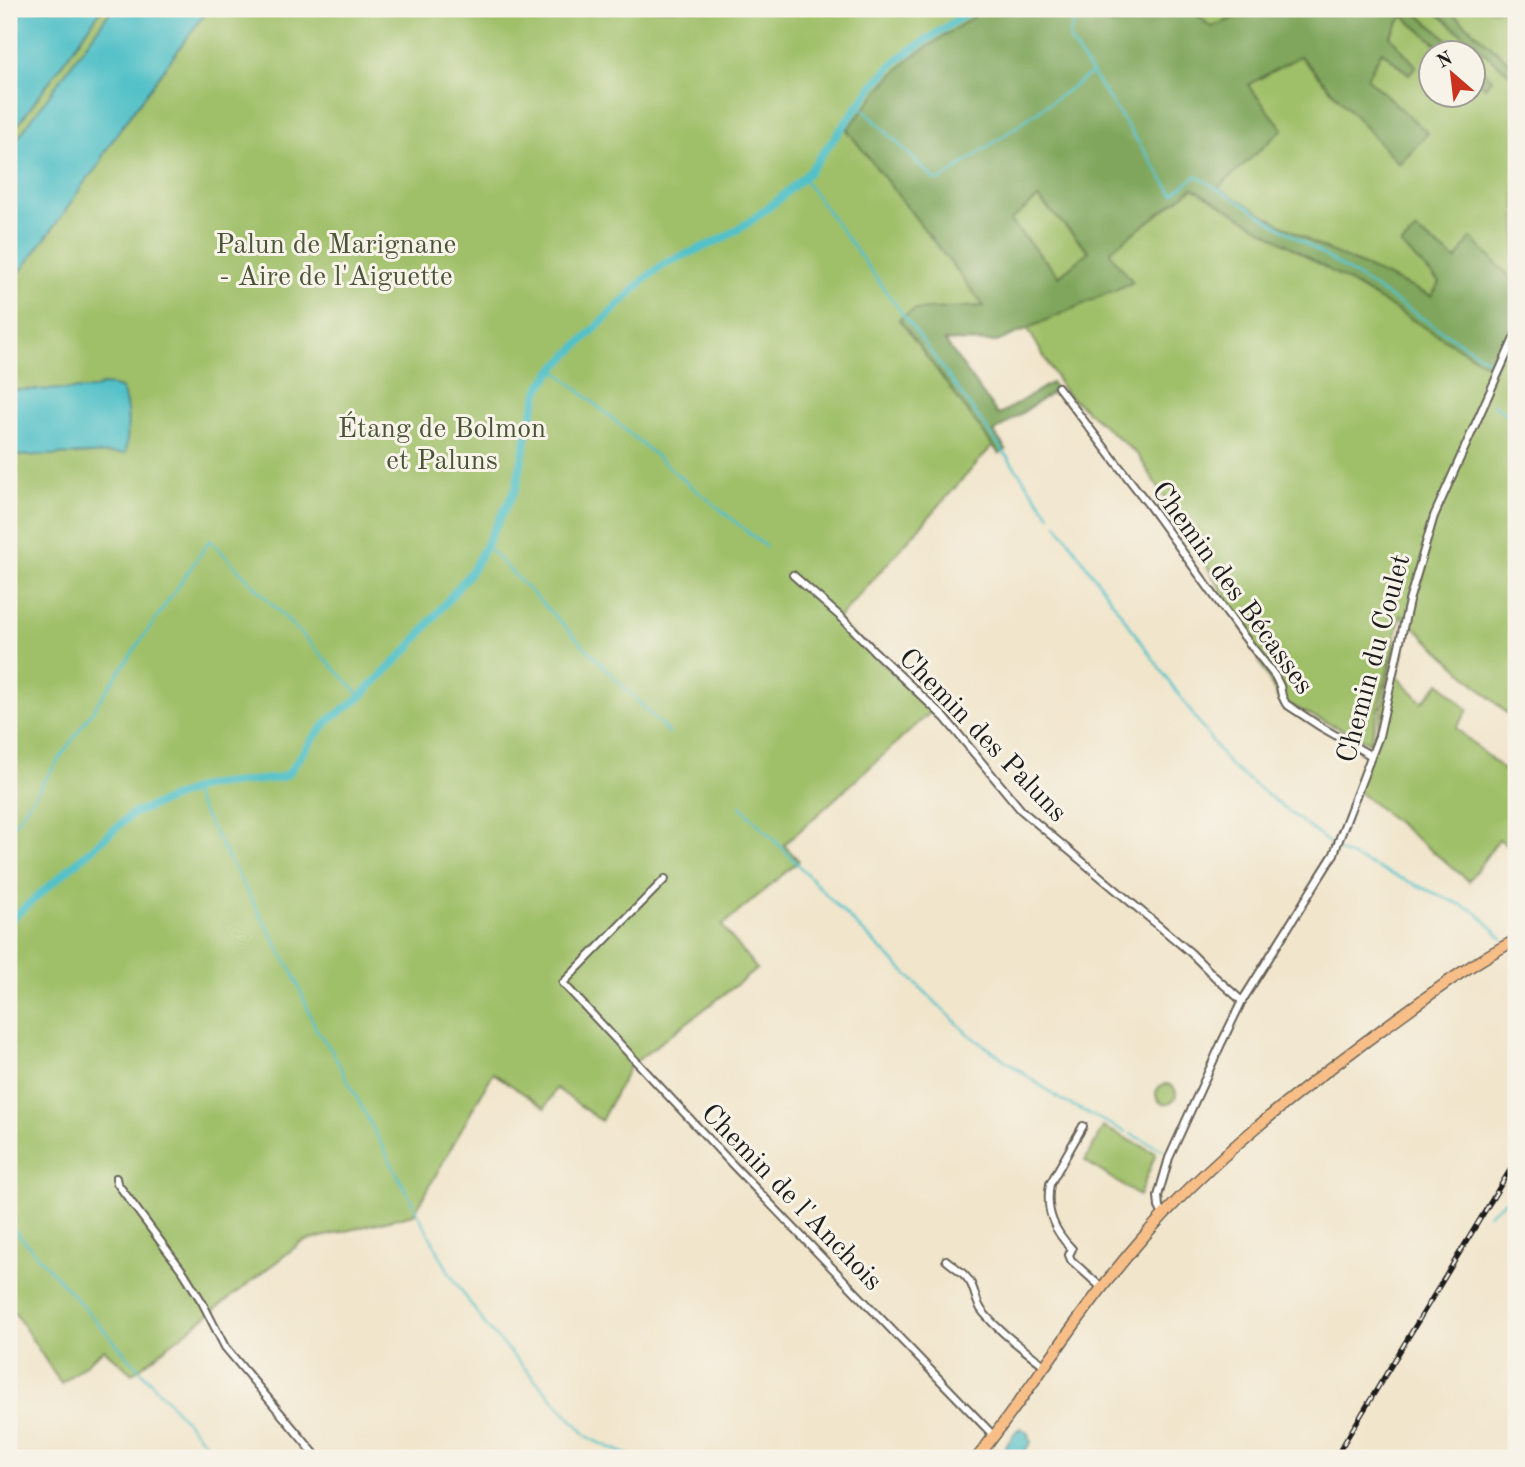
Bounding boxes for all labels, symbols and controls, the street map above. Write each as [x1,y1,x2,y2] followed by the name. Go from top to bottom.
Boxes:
[1416,38,1486,108] north arrow
[1434,49,1456,73] text: N
[216,232,456,292] park label: Palun de Marignane - Aire de l'Aiguette
[338,411,546,476] park label: Étang de Bolmon et Paluns
[1145,478,1318,700] street label: Chemin des Bécasses
[1334,551,1416,766] street label: Chemin du Coulet
[892,644,1071,828] street label: Chemin des Paluns
[695,1100,887,1297] street label: Chemin de l'Anchois

